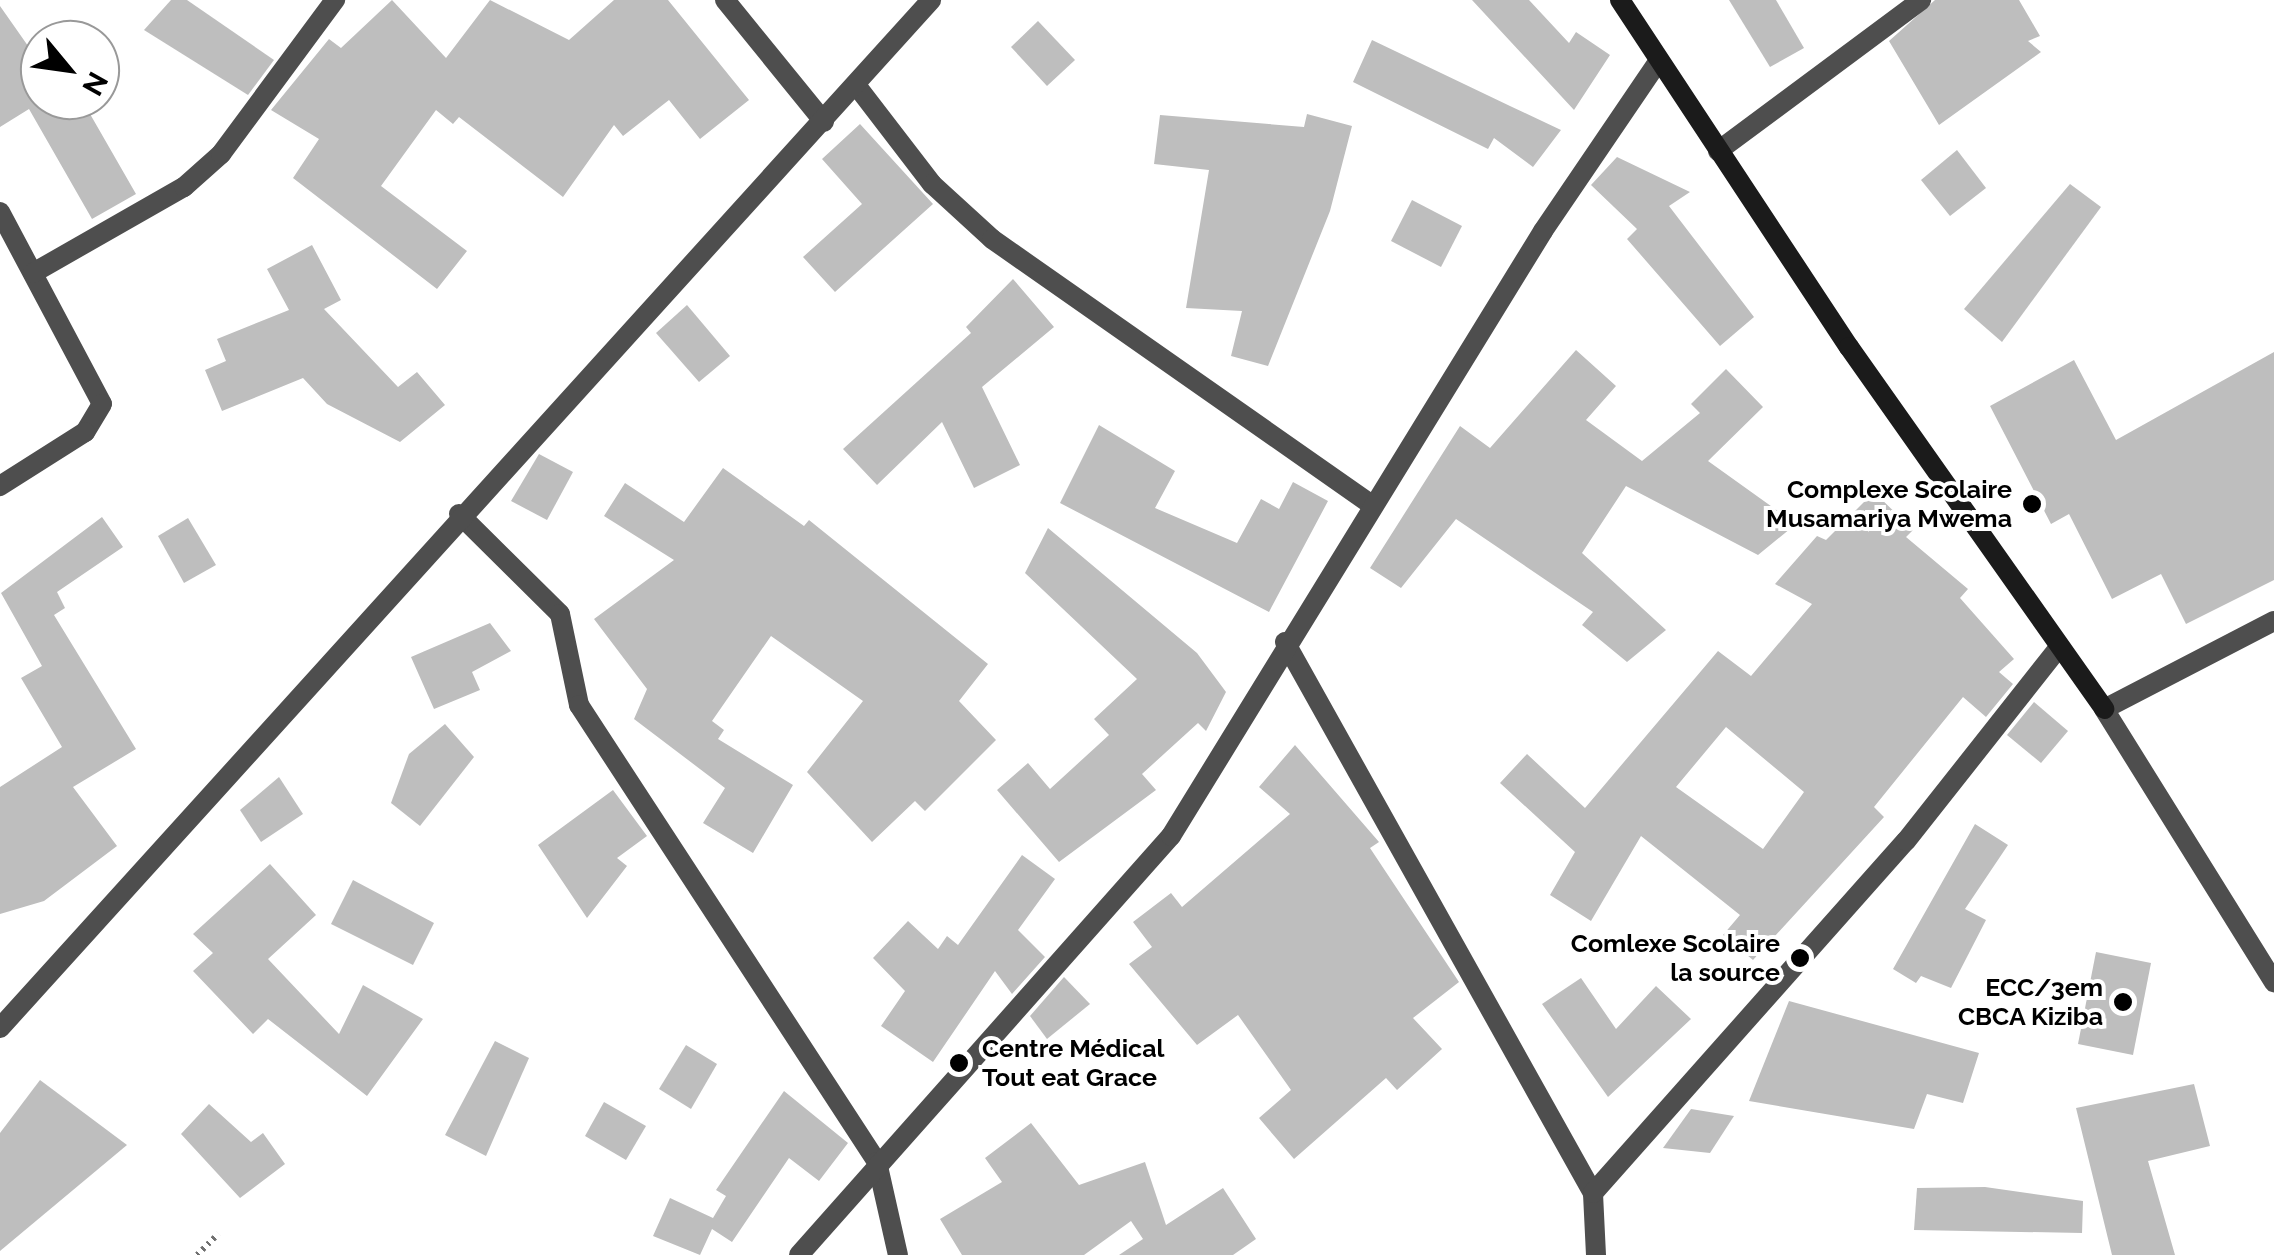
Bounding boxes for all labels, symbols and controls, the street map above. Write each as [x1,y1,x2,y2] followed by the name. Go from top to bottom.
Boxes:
[20,20,120,120] north arrow
[75,66,115,101] text: N
[1766,475,2012,534] place label: Complexe Scolaire Musamariya Mwema
[2021,493,2043,515] marker: Complexe Scolaire Musamariya Mwema
[1571,929,1780,988] place label: Comlexe Scolaire la source
[1789,947,1811,969] marker: Comlexe Scolaire la source
[1957,973,2103,1032] place label: ECC/3em CBCA Kiziba
[2112,991,2134,1013] marker: ECC/3em CBCA Kiziba
[982,1034,1164,1093] place label: Centre Médical Tout eat Grace
[946,1050,972,1076] marker: Centre Médical Tout eat Grace

